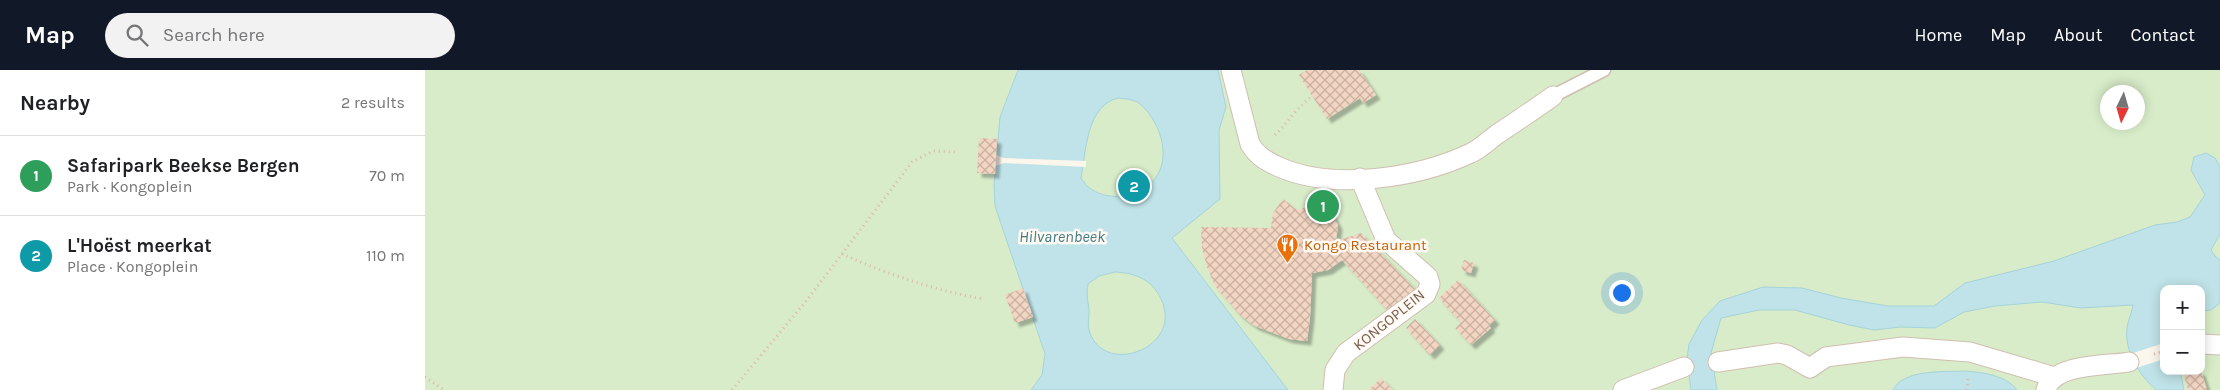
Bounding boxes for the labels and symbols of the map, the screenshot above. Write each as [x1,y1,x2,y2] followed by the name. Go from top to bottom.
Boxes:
[2100,85,2145,130] north arrow
[1118,167,1150,205] pin: 2
[1307,187,1339,225] pin: 1
[1019,227,1106,246] water label: Hilvarenbeek
[1276,233,1300,264] restaurant icon: Kongo Restaurant
[1304,236,1427,254] place label: Kongo Restaurant
[1609,280,1635,306] your location
[1350,286,1428,354] street label: KONGOPLEIN

